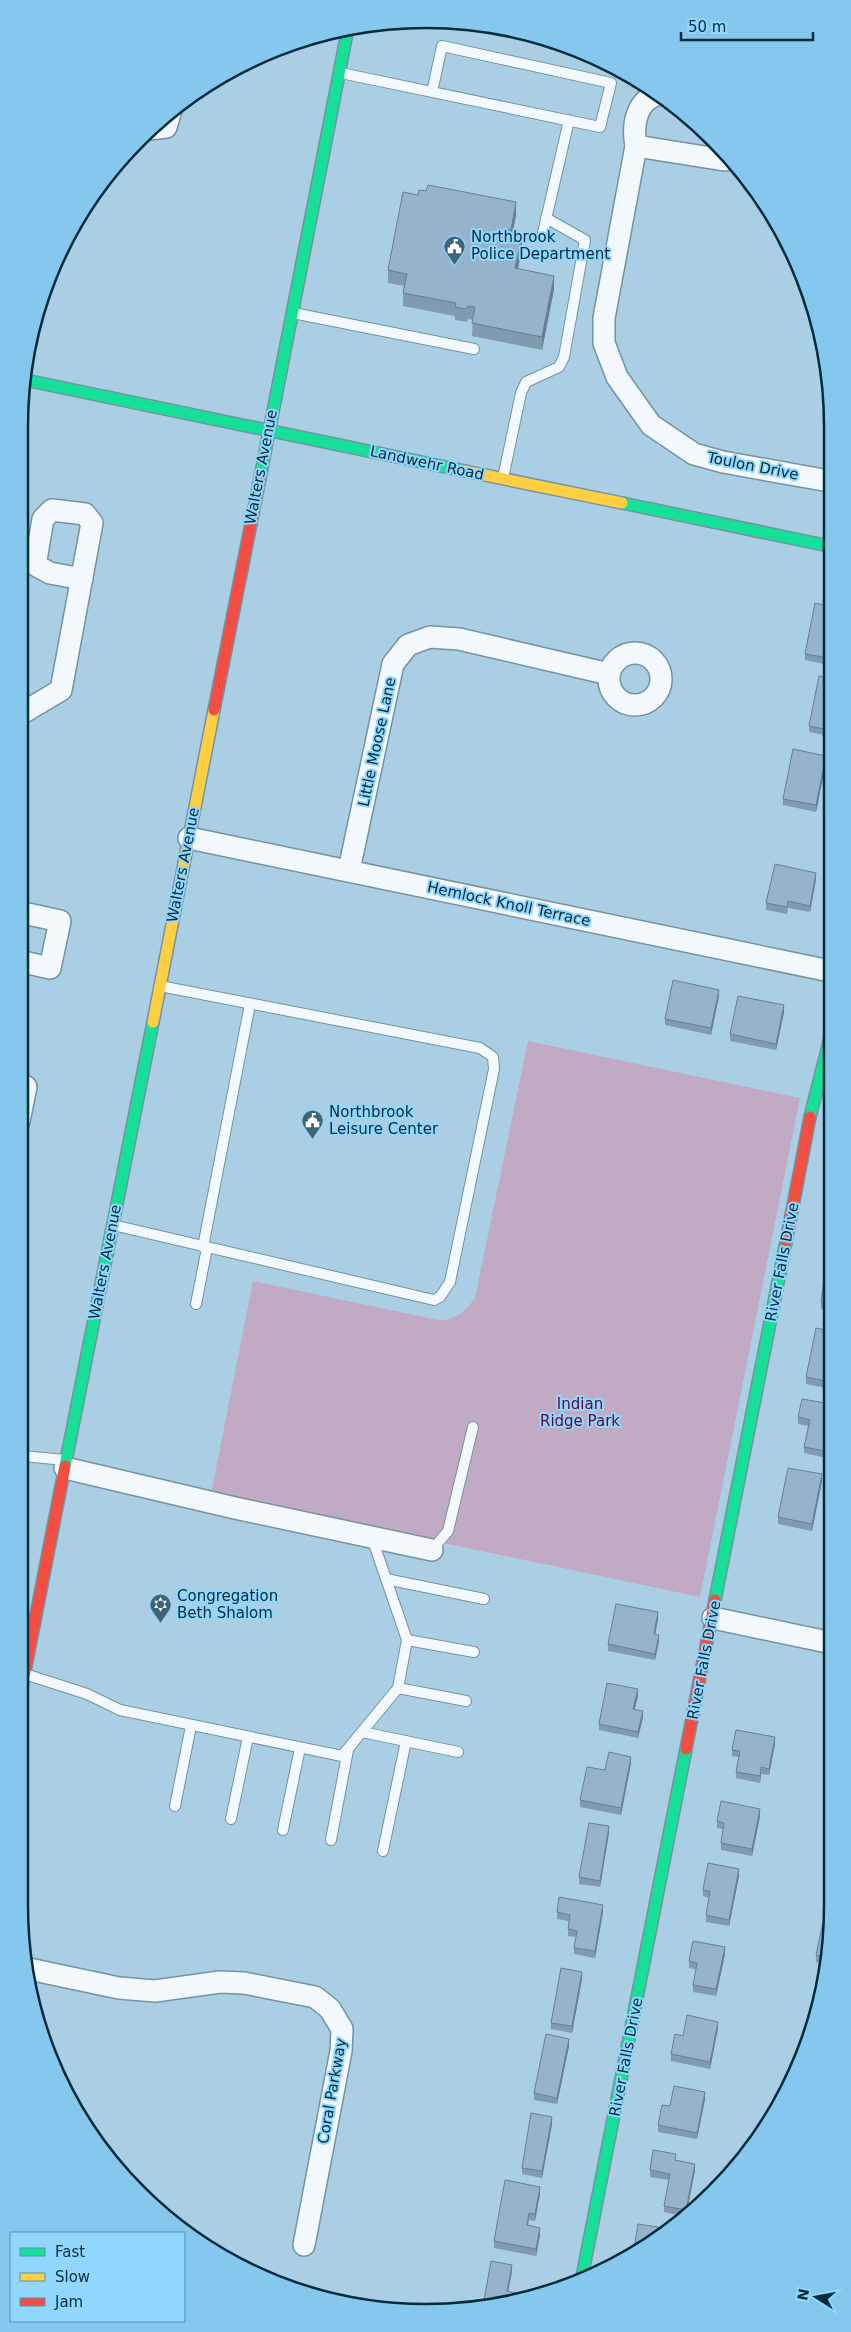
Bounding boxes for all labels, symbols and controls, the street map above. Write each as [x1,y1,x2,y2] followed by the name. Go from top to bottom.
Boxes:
[681,10,814,42] scale bar
[688,18,726,36] text: 50 m
[471,228,610,263] place label: Northbrook Police Department
[443,234,467,265] public building icon: Northbrook Police Department
[241,408,281,526] street label: Walters Avenue
[368,442,486,484] street label: Landwehr Road
[705,448,800,484] street label: Toulon Drive
[354,676,400,808] street label: Little Moose Lane
[163,806,203,924] street label: Walters Avenue
[426,878,592,930] street label: Hemlock Knoll Terrace
[329,1103,439,1138] place label: Northbrook Leisure Center
[301,1109,325,1140] public building icon: Northbrook Leisure Center
[762,1201,802,1323] street label: River Falls Drive
[85,1203,125,1321] street label: Walters Avenue
[540,1395,620,1430] park label: Indian Ridge Park
[177,1587,278,1622] place label: Congregation Beth Shalom
[149,1593,173,1624] synagogue icon: Congregation Beth Shalom
[684,1599,724,1721] street label: River Falls Drive
[606,1996,646,2118] street label: River Falls Drive
[314,2037,350,2145] street label: Coral Parkway
[10,2232,185,2322] legend
[55,2243,85,2261] text: Fast
[55,2268,90,2286] text: Slow
[791,2272,841,2322] north arrow
[794,2287,812,2302] text: N
[54,2293,83,2311] text: Jam

